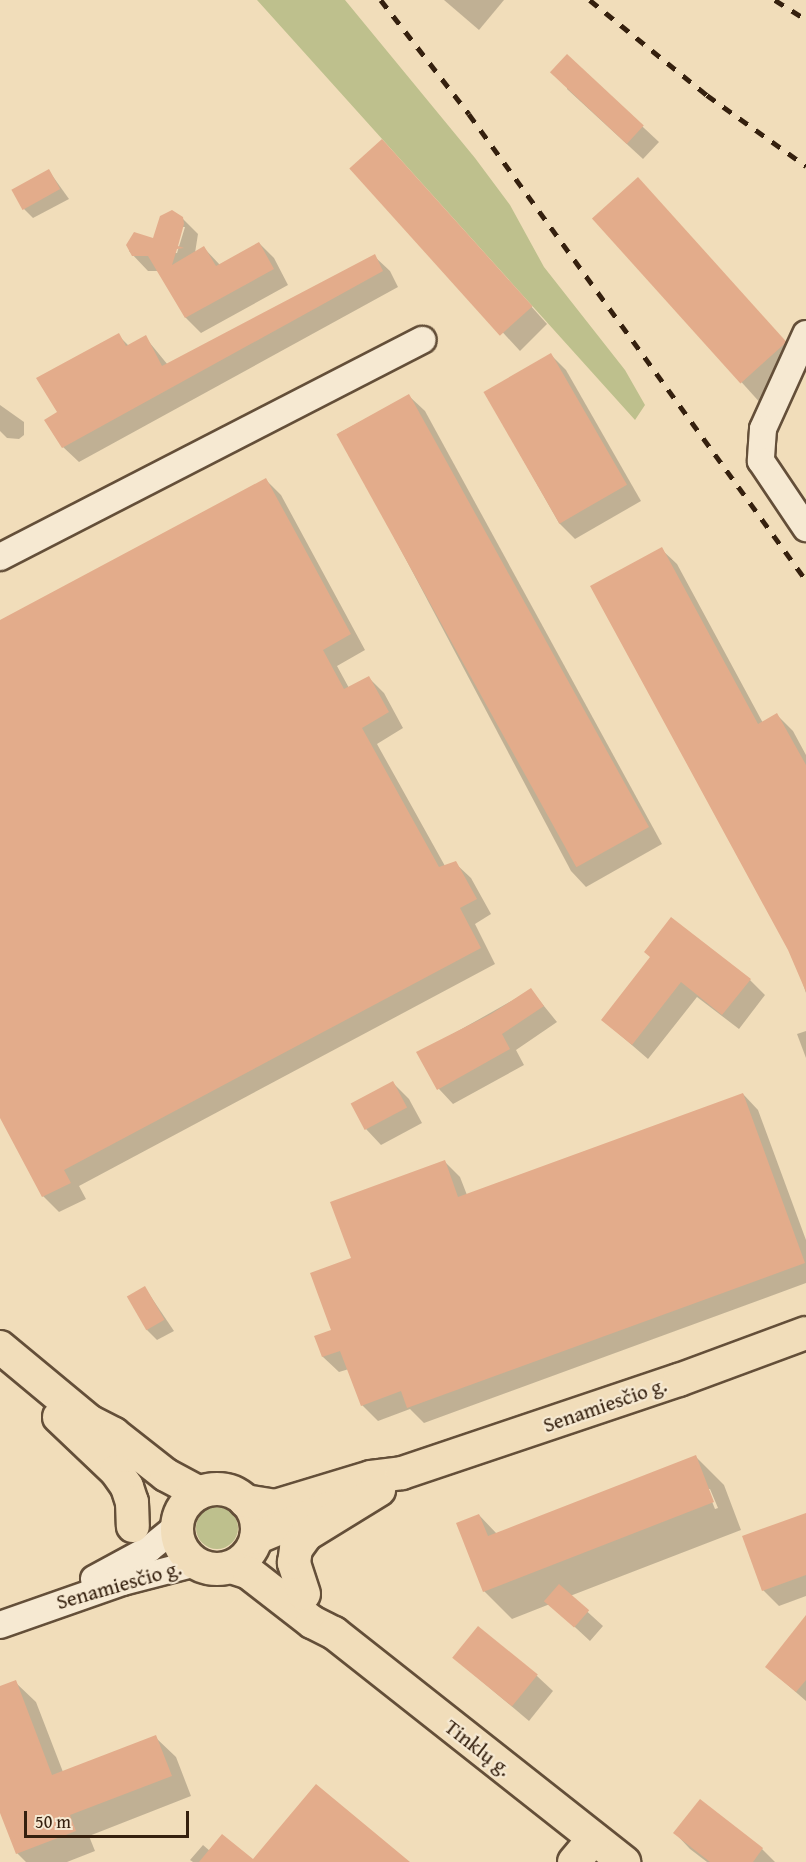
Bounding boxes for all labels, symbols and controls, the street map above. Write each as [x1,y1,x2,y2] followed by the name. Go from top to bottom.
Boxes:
[540,1372,670,1438] street label: Senamiesčio g.
[53,1555,185,1615] street label: Senamiesčio g.
[440,1714,516,1782] street label: Tinklų g.
[27,1799,192,1837] scale bar
[35,1808,71,1835] text: 50 m

